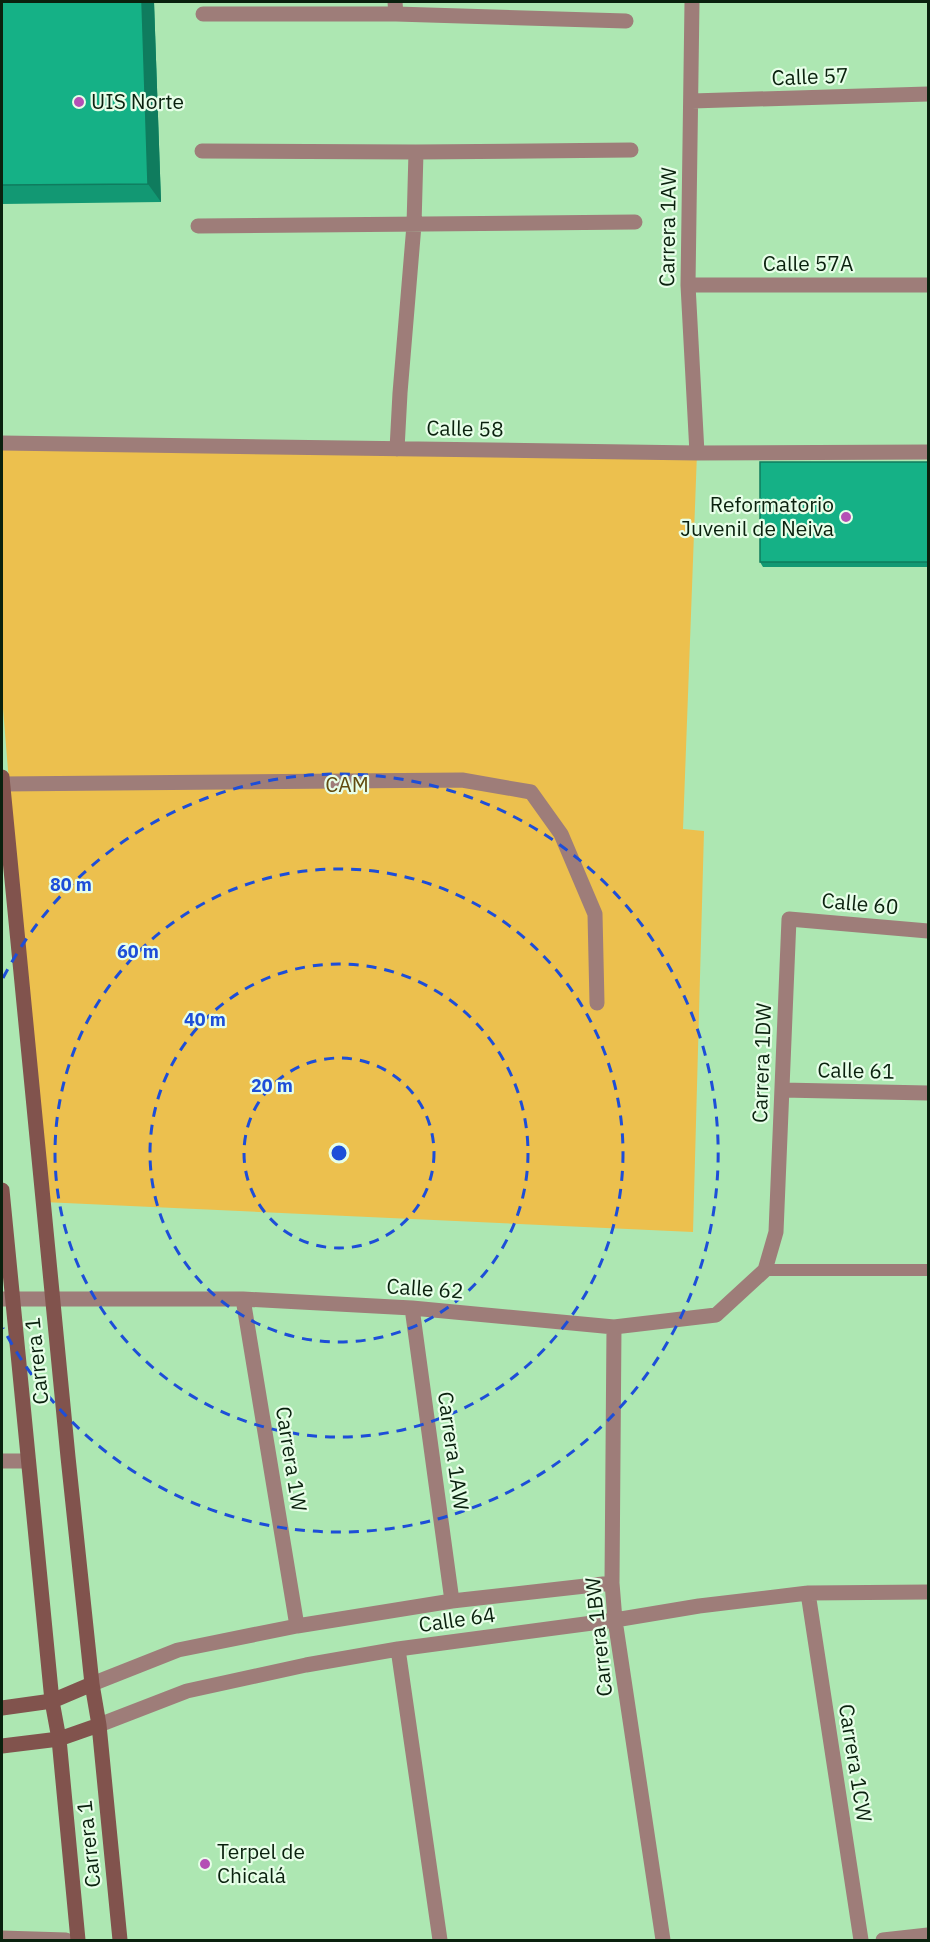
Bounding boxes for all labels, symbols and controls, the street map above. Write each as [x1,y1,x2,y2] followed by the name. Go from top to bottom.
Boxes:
[771,61,849,91] street label: Calle 57
[91,87,184,115] place label: UIS Norte
[72,95,86,109] marker: UIS Norte
[652,167,682,287] street label: Carrera 1AW
[763,249,853,277] street label: Calle 57A
[426,413,504,443] street label: Calle 58
[680,490,834,542] place label: Reformatorio Juvenil de Neiva
[839,510,853,524] marker: Reformatorio Juvenil de Neiva
[325,770,369,798] park label: CAM
[50,873,92,896] text: 80 m
[820,886,900,920] street label: Calle 60
[117,940,159,963] text: 60 m
[745,1002,777,1124] street label: Carrera 1DW
[184,1008,226,1031] text: 40 m
[817,1055,895,1085] street label: Calle 61
[251,1074,293,1097] text: 20 m
[329,1143,349,1163] centre of rings
[386,1271,465,1305] street label: Calle 62
[18,1316,55,1406] street label: Carrera 1
[432,1390,476,1512] street label: Carrera 1AW
[270,1404,314,1514] street label: Carrera 1W
[578,1576,618,1698] street label: Carrera 1BW
[417,1600,497,1638] street label: Calle 64
[833,1702,879,1824] street label: Carrera 1CW
[70,1799,107,1889] street label: Carrera 1
[217,1837,305,1889] place label: Terpel de Chicalá
[198,1857,212,1871] marker: Terpel de Chicalá

